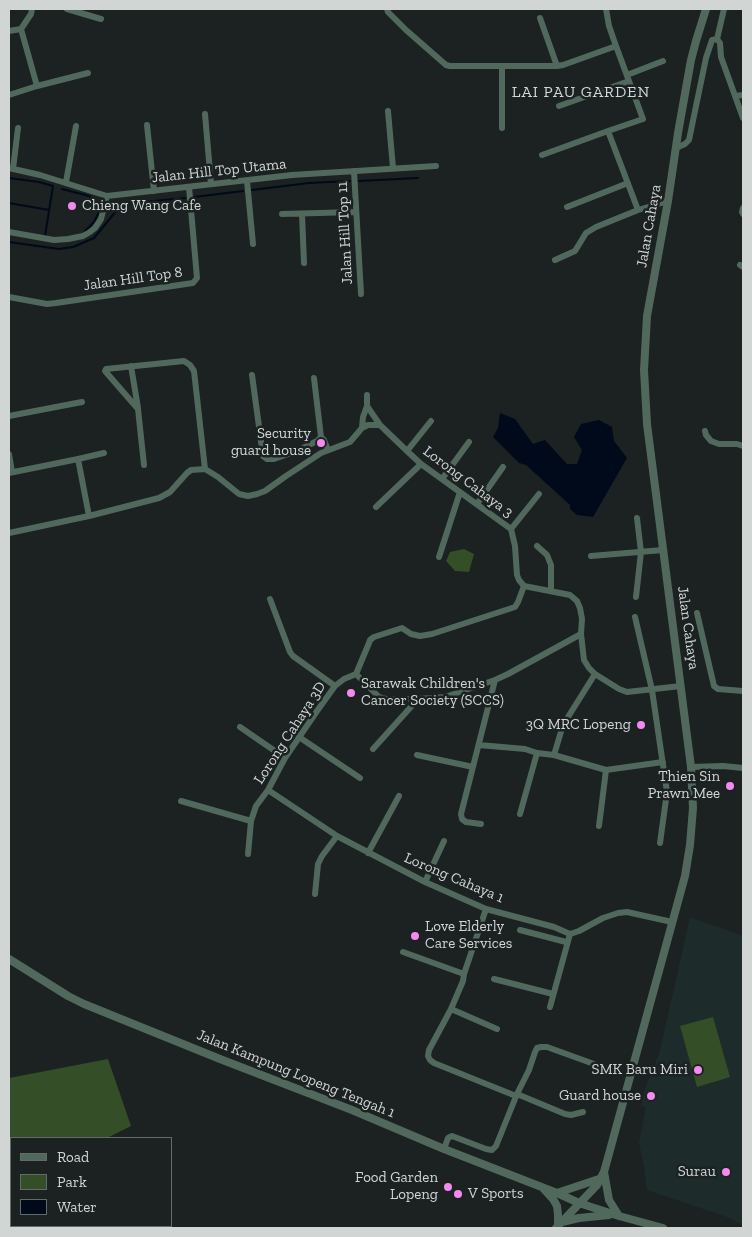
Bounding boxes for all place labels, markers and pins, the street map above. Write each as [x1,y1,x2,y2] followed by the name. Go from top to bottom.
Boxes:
[82,197,201,215] place label: Chieng Wang Cafe
[66,200,78,212] marker: Chieng Wang Cafe
[231,425,311,460] place label: Security guard house
[315,437,327,449] marker: Security guard house
[361,675,504,710] place label: Sarawak Children's Cancer Society (SCCS)
[345,687,357,699] marker: Sarawak Children's Cancer Society (SCCS)
[526,716,631,734] place label: 3Q MRC Lopeng
[635,719,647,731] marker: 3Q MRC Lopeng
[648,768,720,803] place label: Thien Sin Prawn Mee
[724,780,736,792] marker: Thien Sin Prawn Mee
[425,918,512,953] place label: Love Elderly Care Services
[409,930,421,942] marker: Love Elderly Care Services
[591,1061,688,1079] place label: SMK Baru Miri
[692,1064,704,1076] marker: SMK Baru Miri
[559,1087,641,1105] place label: Guard house
[645,1090,657,1102] marker: Guard house
[678,1163,716,1181] place label: Surau
[720,1166,732,1178] marker: Surau
[355,1169,438,1204] place label: Food Garden Lopeng
[442,1181,454,1193] marker: Food Garden Lopeng
[468,1185,523,1203] place label: V Sports
[452,1188,464,1200] marker: V Sports

